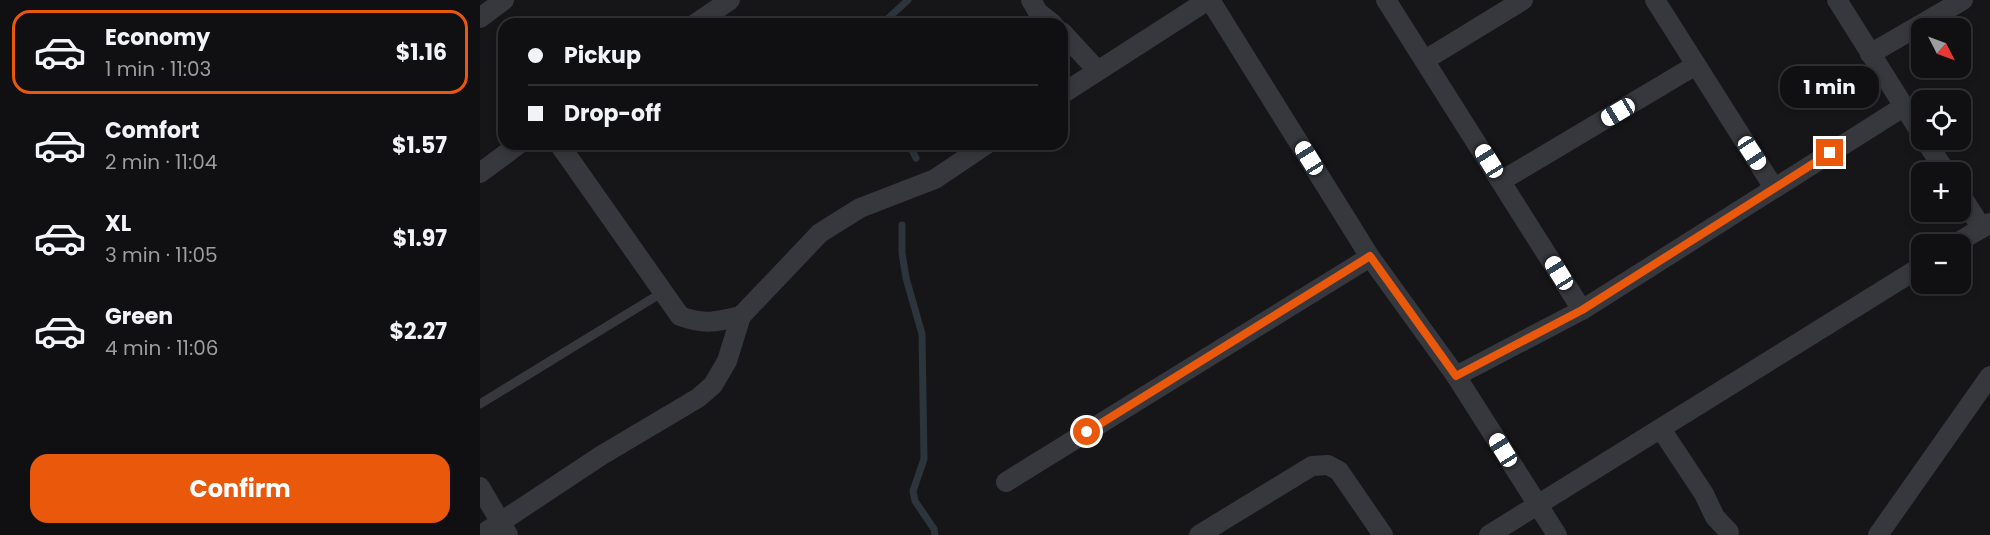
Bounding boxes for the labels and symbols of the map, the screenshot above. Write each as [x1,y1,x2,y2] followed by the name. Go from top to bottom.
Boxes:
[1911,18,1971,78] north arrow
[1780,66,1880,108] callout: 1 min
[1598,95,1638,129] car
[1735,133,1769,173] car
[1292,138,1326,178] car
[1816,139,1843,166] route end
[1472,141,1506,181] car
[1542,253,1576,293] car
[1073,418,1100,445] route start
[1486,430,1520,470] car

